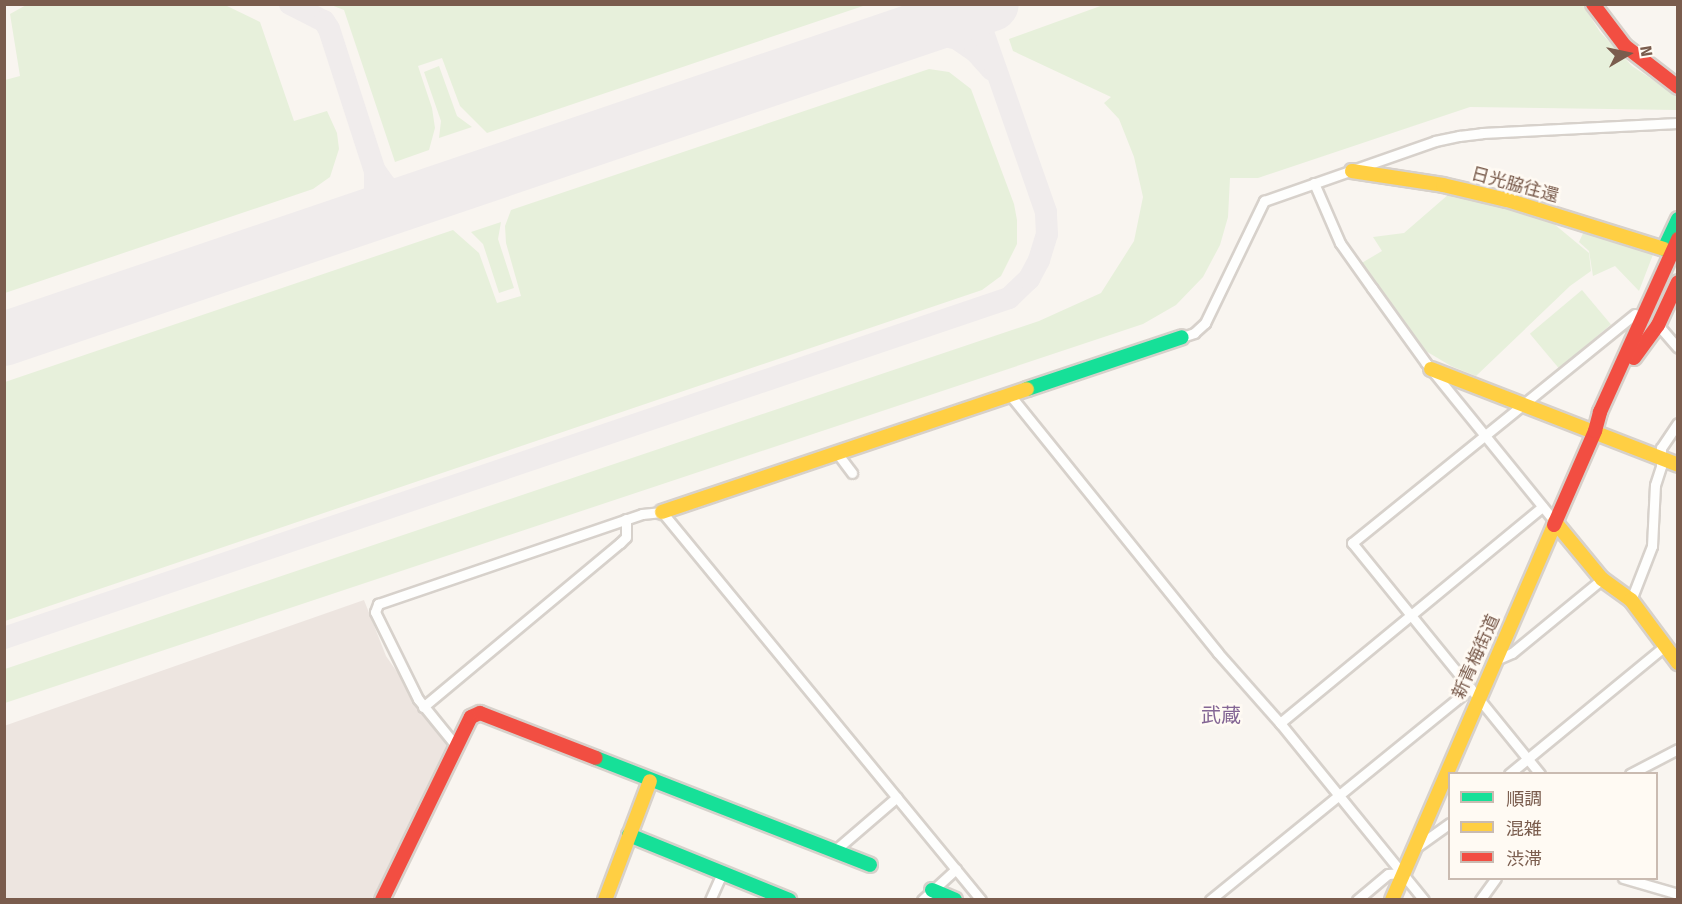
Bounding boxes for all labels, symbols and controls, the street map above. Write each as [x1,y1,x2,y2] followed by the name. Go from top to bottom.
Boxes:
[1598,24,1658,84] north arrow
[1636,44,1656,58] text: N
[1469,163,1561,207] street label: 日光脇往還
[1448,611,1504,703] street label: 新青梅街道
[1201,703,1241,727] district label: 武蔵
[1448,772,1658,880] legend
[1506,788,1542,810] text: 順調
[1506,818,1542,840] text: 混雑
[1506,848,1542,870] text: 渋滞

